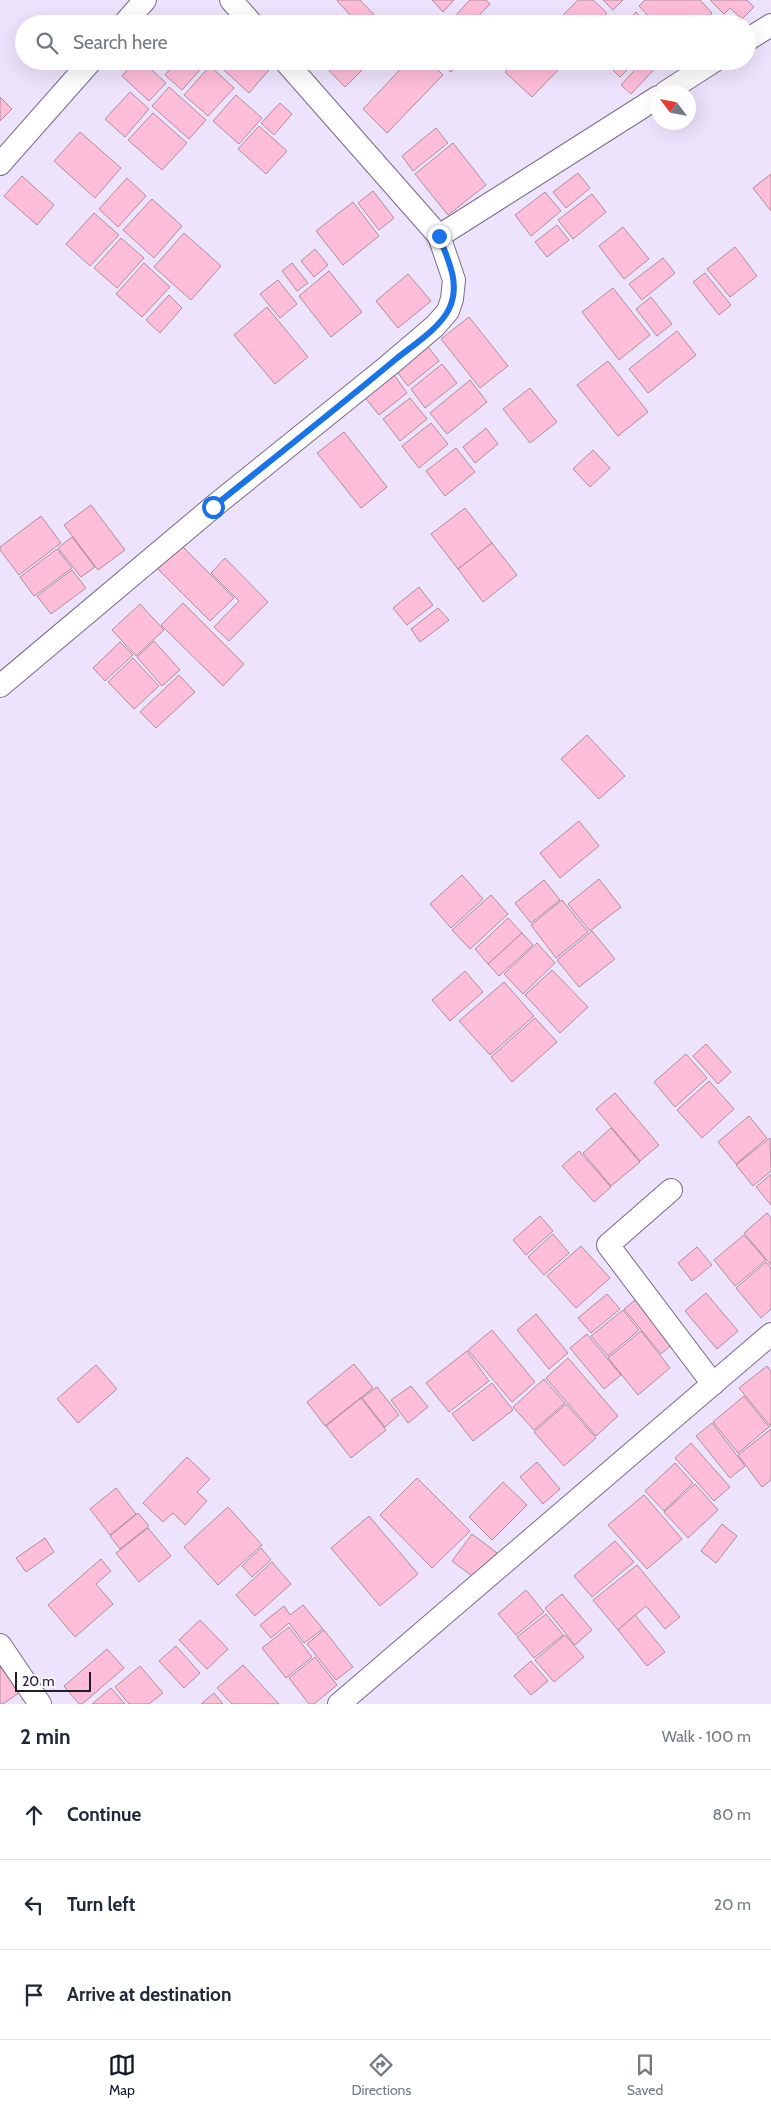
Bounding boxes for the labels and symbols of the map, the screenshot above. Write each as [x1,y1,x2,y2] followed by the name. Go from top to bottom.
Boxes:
[651,85,696,130] north arrow
[428,225,451,248] route end
[202,496,225,519] route start
[15,1669,91,1692] scale bar

